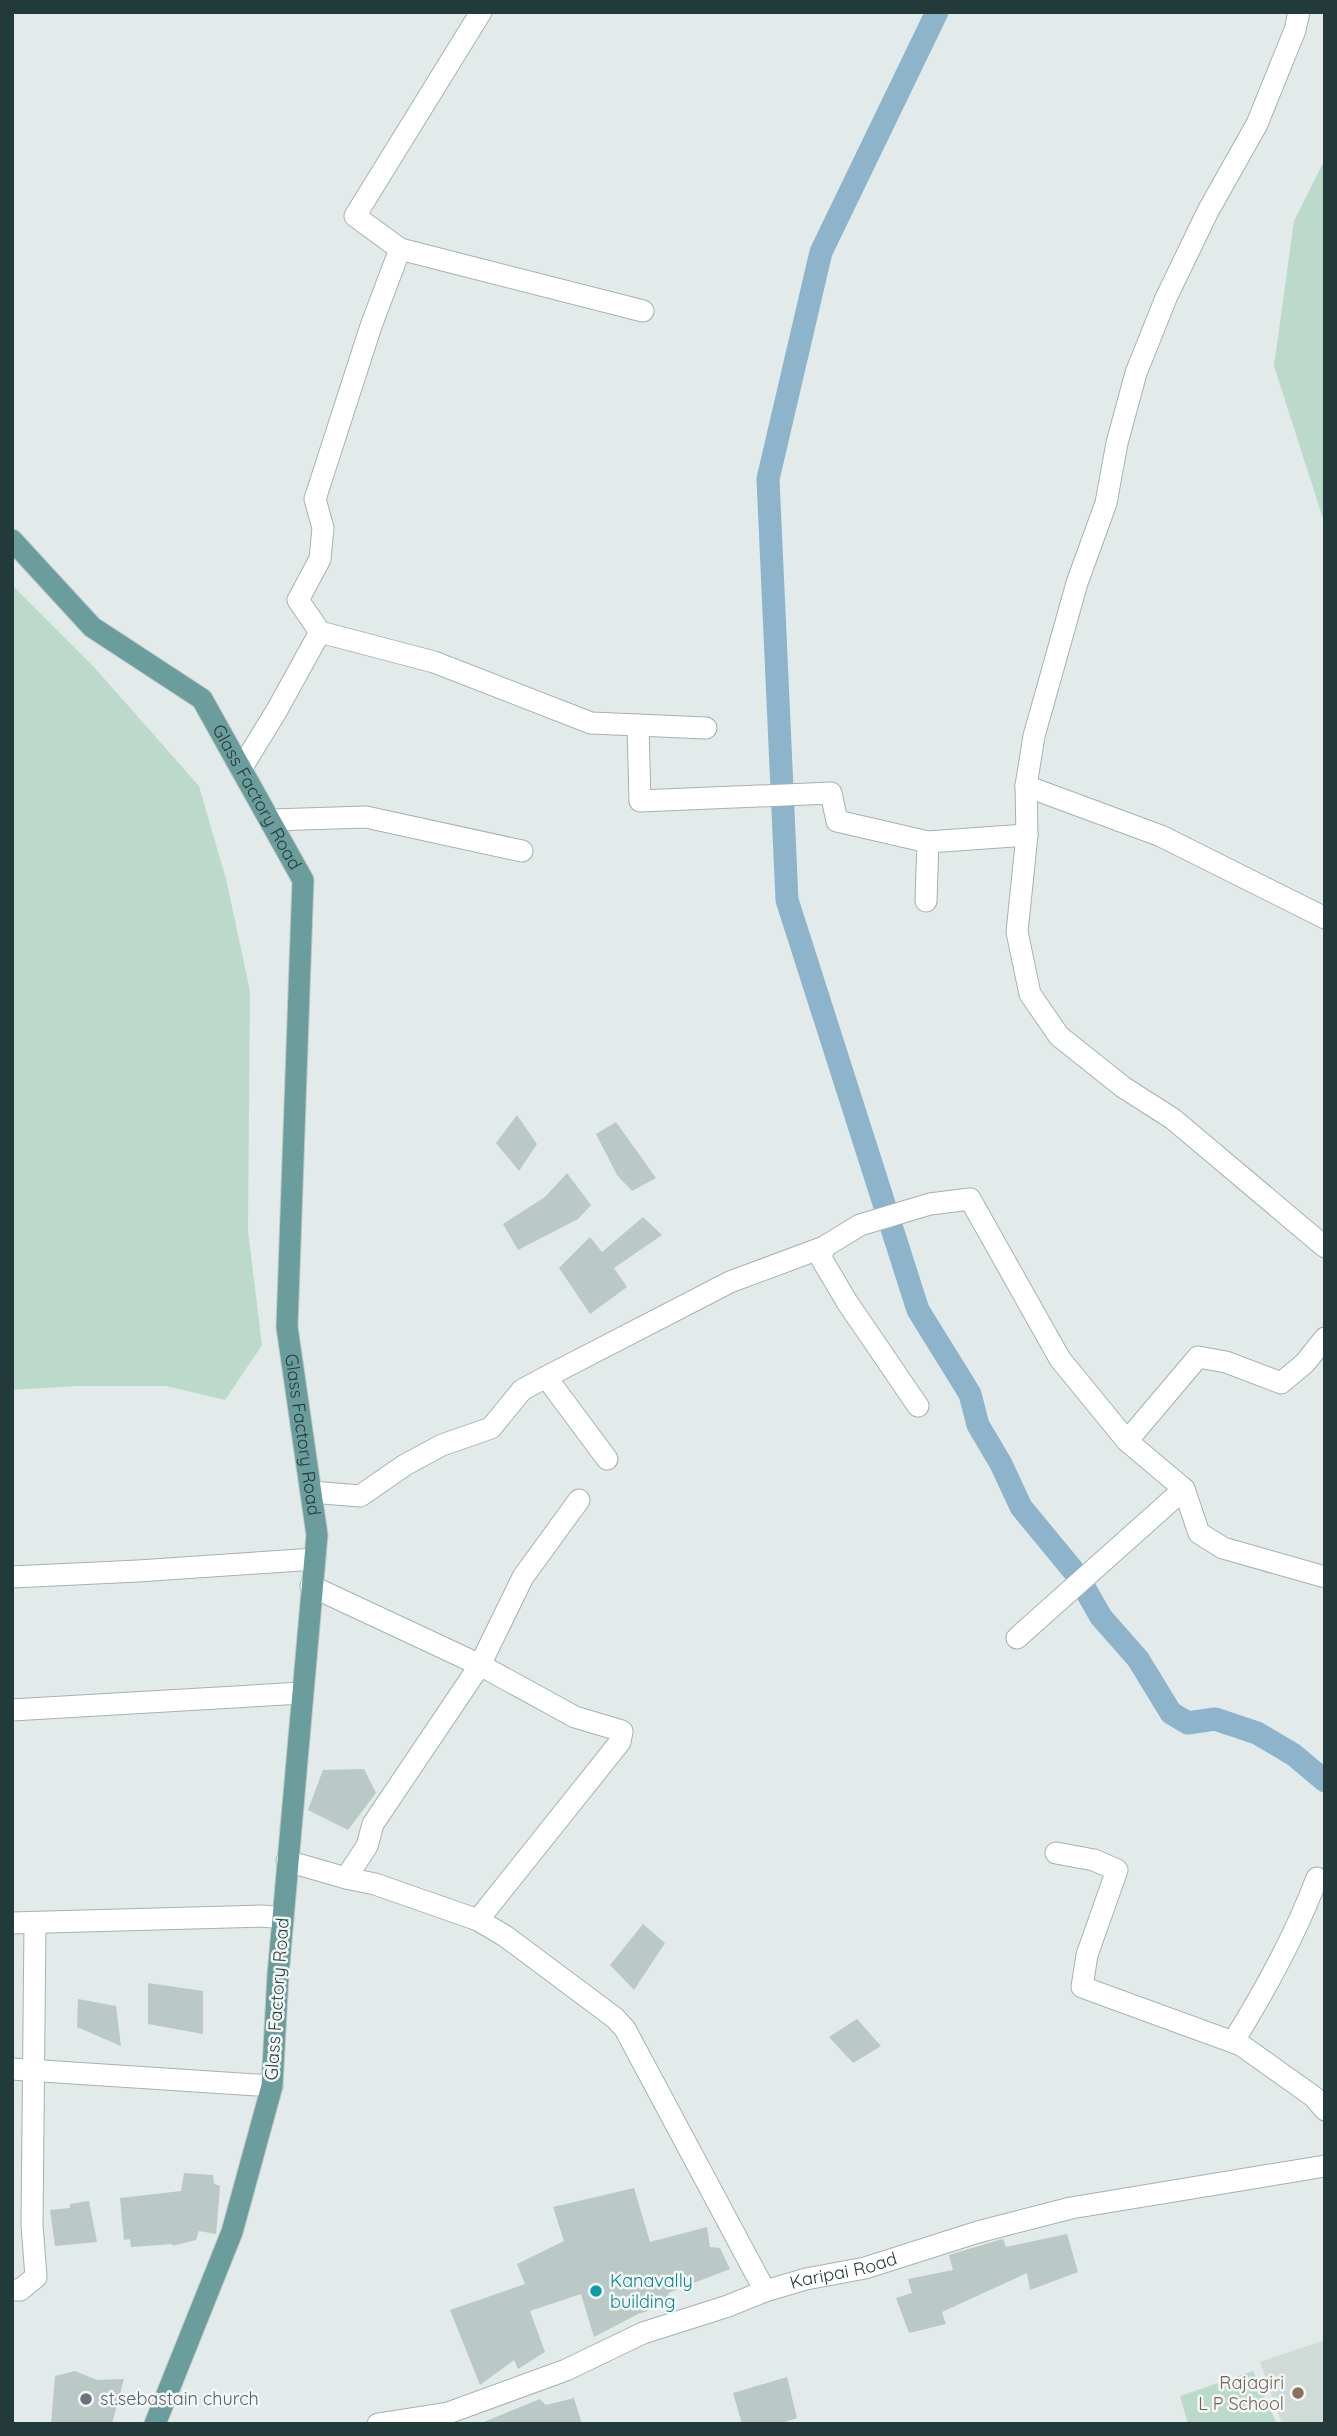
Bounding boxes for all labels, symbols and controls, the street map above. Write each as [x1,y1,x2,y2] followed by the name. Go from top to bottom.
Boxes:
[207,720,307,874] street label: Glass Factory Road
[280,1352,326,1517] street label: Glass Factory Road
[259,1917,294,2081] street label: Glass Factory Road
[787,2247,900,2294] street label: Karipai Road
[610,2269,693,2313] place label: Kanavally building
[588,2283,604,2299] marker: Kanavally building
[1198,2371,1284,2415] place label: Rajagiri L P School
[1290,2385,1306,2401] marker: Rajagiri L P School
[100,2387,259,2410] place label: st.sebastain church
[78,2391,94,2407] marker: st.sebastain church

